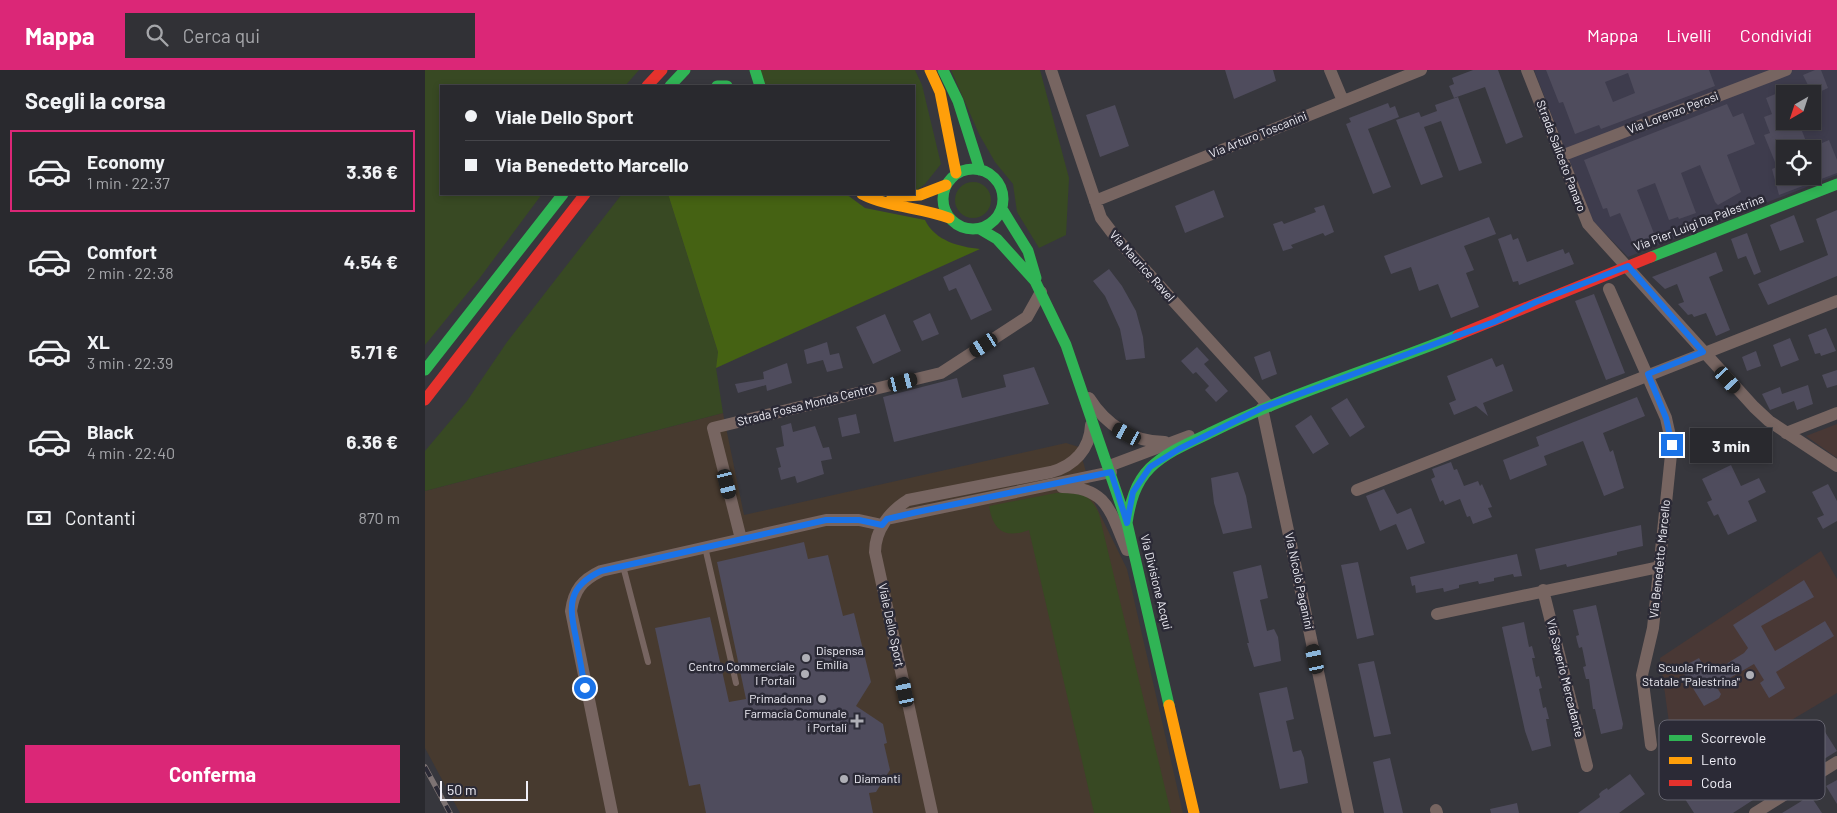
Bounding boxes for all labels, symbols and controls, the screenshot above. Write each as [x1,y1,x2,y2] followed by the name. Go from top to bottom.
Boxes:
[125,13,475,58] search box
[25,21,95,50] text: Mappa
[143,21,171,49] icon: search
[183,24,260,47] text: Cerca qui
[1587,24,1638,46] text: Mappa
[1666,24,1712,46] text: Livelli
[1740,24,1812,46] text: Condividi
[1776,85,1821,130] north arrow
[1776,85,1821,185] map controls
[25,87,166,113] text: Scegli la corsa
[1625,88,1720,136] street label: Via Lorenzo Perosi
[1534,98,1590,213] street label: Strada Saliceto Panaro
[495,105,634,128] text: Viale Dello Sport
[1207,108,1309,160] street label: Via Arturo Toscanini
[1776,140,1821,185] button: locate
[27,149,72,194] icon: car
[87,150,165,173] text: Economy
[495,153,689,176] text: Via Benedetto Marcello
[346,160,398,183] text: 3.36 €
[87,173,170,192] text: 1 min · 22:37
[1631,191,1766,253] street label: Via Pier Luigi Da Palestrina
[1107,227,1178,304] street label: Via Maurice Ravel
[27,239,72,284] icon: car
[87,240,157,263] text: Comfort
[344,250,398,273] text: 4.54 €
[87,263,174,282] text: 2 min · 22:38
[27,329,72,374] icon: car
[87,330,110,353] text: XL
[967,331,1000,359] car
[350,340,398,363] text: 5.71 €
[87,353,173,372] text: 3 min · 22:39
[1712,364,1743,396] car
[886,371,919,393] car
[735,380,876,428] street label: Strada Fossa Monda Centro
[27,419,72,464] icon: car
[87,420,134,443] text: Black
[1110,420,1143,448] car
[1689,428,1772,462] callout: 3 min
[346,430,398,453] text: 6.36 €
[1661,434,1683,456] route end
[1712,436,1750,455] text: 3 min
[87,443,175,462] text: 4 min · 22:40
[716,468,737,500] car
[1646,499,1672,619] street label: Via Benedetto Marcello
[25,504,53,532] icon: cash
[65,506,136,529] text: Contanti
[359,508,400,527] text: 870 m
[1283,531,1317,631] street label: Via Nicolò Paganini
[1138,533,1176,631] street label: Via Divisione Acqui
[876,582,908,668] street label: Viale Dello Sport
[1544,617,1587,738] street label: Via Saverio Mercadante
[816,643,864,671] place label: Dispensa Emilia
[1304,643,1325,675] car
[800,652,812,664] marker: Dispensa Emilia
[688,659,795,687] place label: Centro Commerciale I Portali
[1642,660,1740,688] place label: Scuola Primaria Statale "Palestrina"
[799,668,811,680] marker: Centro Commerciale I Portali
[1744,669,1756,681] marker: Scuola Primaria Statale "Palestrina"
[894,676,915,708] car
[574,677,596,699] route start
[749,691,812,705] place label: Primadonna
[816,693,828,705] marker: Primadonna
[744,706,847,734] place label: Farmacia Comunale i Portali
[851,715,863,727] marker: Farmacia Comunale i Portali
[1659,720,1825,800] legend
[1701,729,1766,746] text: Scorrevole
[25,745,400,803] button: Conferma
[1701,751,1736,768] text: Lento
[854,771,901,785] place label: Diamanti
[838,773,850,785] marker: Diamanti
[1701,774,1732,791] text: Coda
[440,778,527,801] scale bar
[447,781,476,798] text: 50 m

